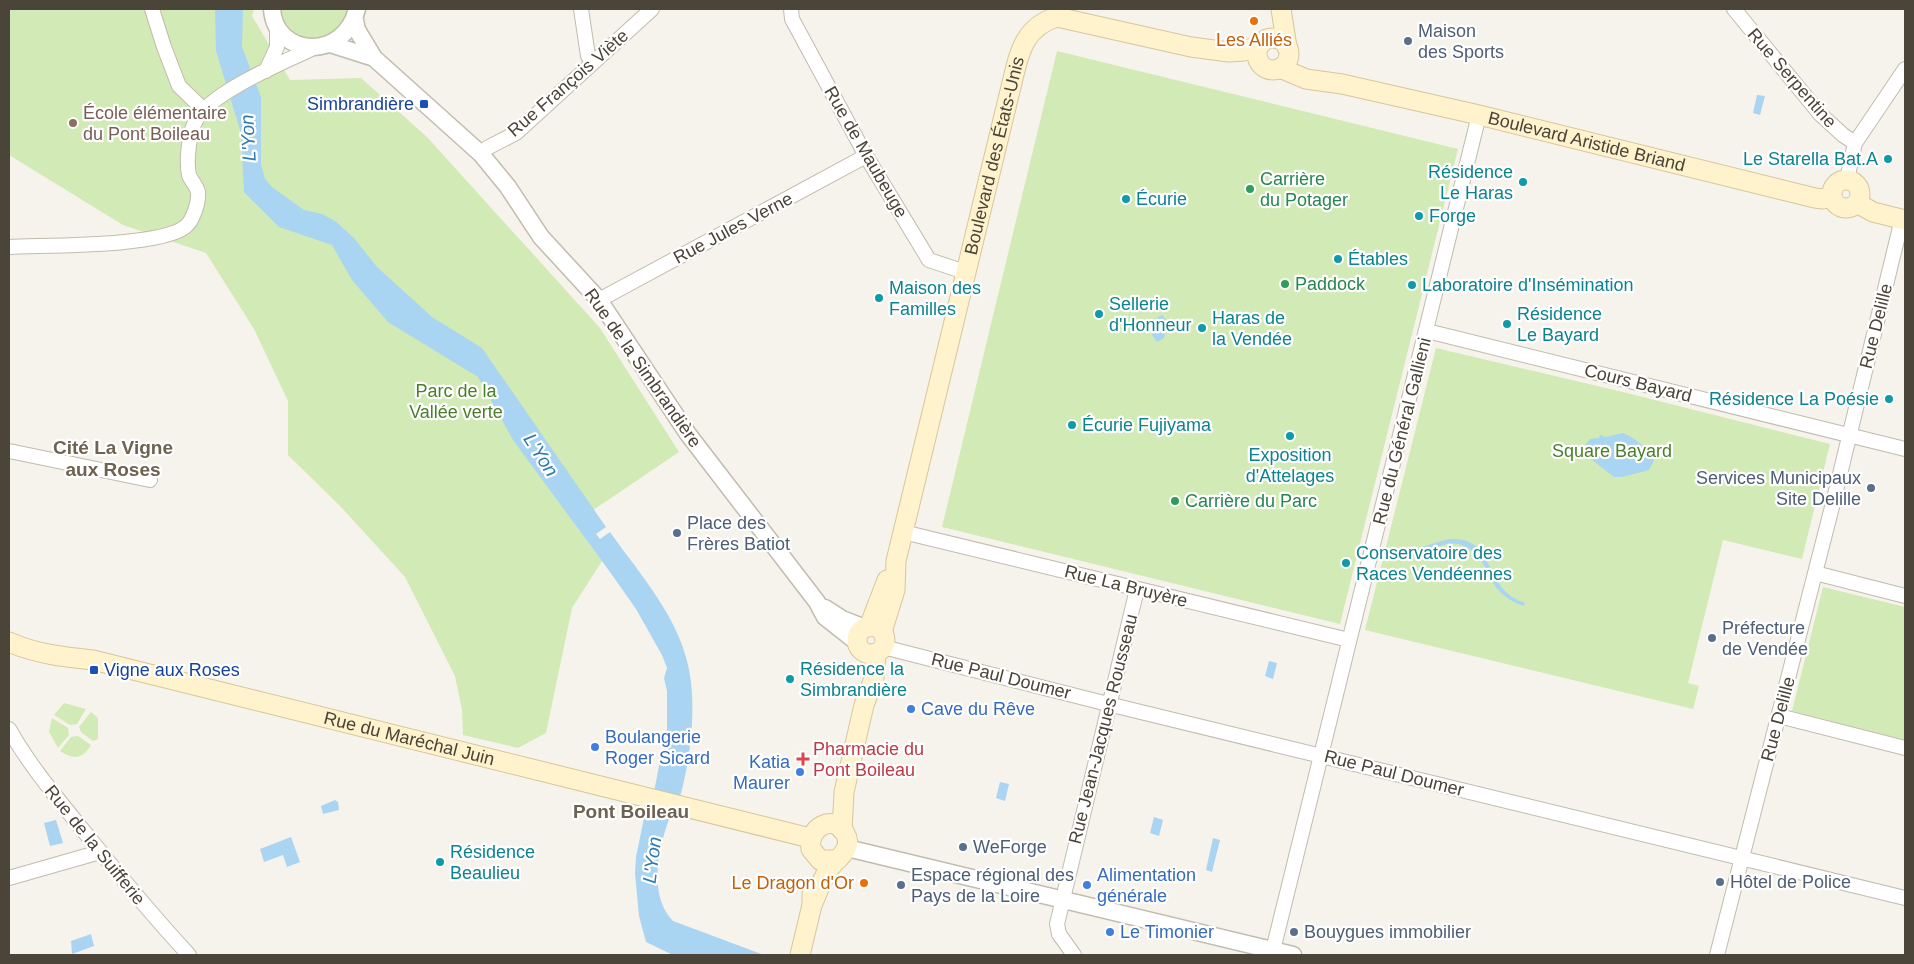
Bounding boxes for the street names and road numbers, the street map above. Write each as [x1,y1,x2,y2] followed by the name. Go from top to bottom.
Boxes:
[1743,24,1841,132] street label: Rue Serpentine
[504,25,632,141] street label: Rue François Viète
[961,54,1028,257] street label: Boulevard des États-Unis
[820,83,912,221] street label: Rue de Maubeuge
[1486,108,1687,176] street label: Boulevard Aristide Briand
[670,188,796,268] street label: Rue Jules Verne
[1856,281,1896,371] street label: Rue Delille
[581,285,705,451] street label: Rue de la Simbrandière
[1369,335,1435,527] street label: Rue du Général Gallieni
[1582,360,1694,406] street label: Cours Bayard
[1062,561,1190,611] street label: Rue La Bruyère
[1065,612,1141,846] street label: Rue Jean-Jacques Rousseau
[929,649,1073,703] street label: Rue Paul Doumer
[1757,674,1799,764] street label: Rue Delille
[322,708,497,769] street label: Rue du Maréchal Juin
[1322,746,1466,800] street label: Rue Paul Doumer
[41,781,149,909] street label: Rue de la Suifferie

